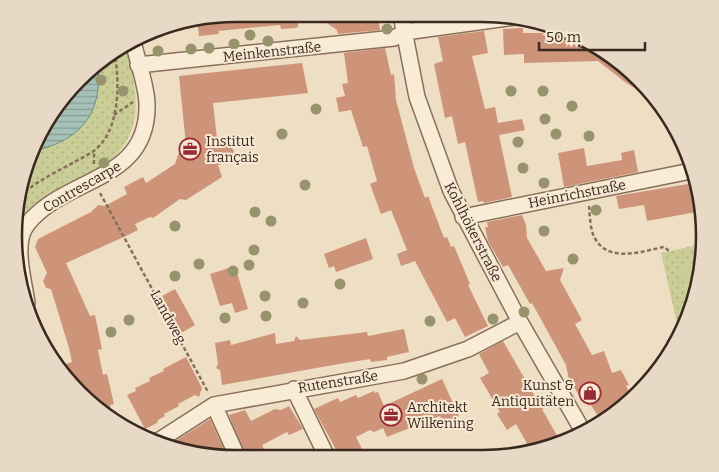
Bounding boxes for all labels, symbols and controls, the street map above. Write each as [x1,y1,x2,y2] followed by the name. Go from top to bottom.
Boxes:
[539,20,645,52] scale bar
[546,28,582,46] text: 50 m
[222,38,322,66] street label: Meinkenstraße
[206,133,259,166] place label: Institut français
[178,137,202,161] office icon: Institut français
[40,158,124,216] street label: Contrescarpe
[527,176,627,212] street label: Heinrichstraße
[441,179,505,285] street label: Kohlhökerstraße
[146,287,190,347] street label: Landweg
[297,367,379,397] street label: Rutenstraße
[491,377,574,410] place label: Kunst & Antiquitäten
[578,381,602,405] shop icon: Kunst & Antiquitäten
[407,399,474,432] place label: Architekt Wilkening
[379,403,403,427] office icon: Architekt Wilkening

